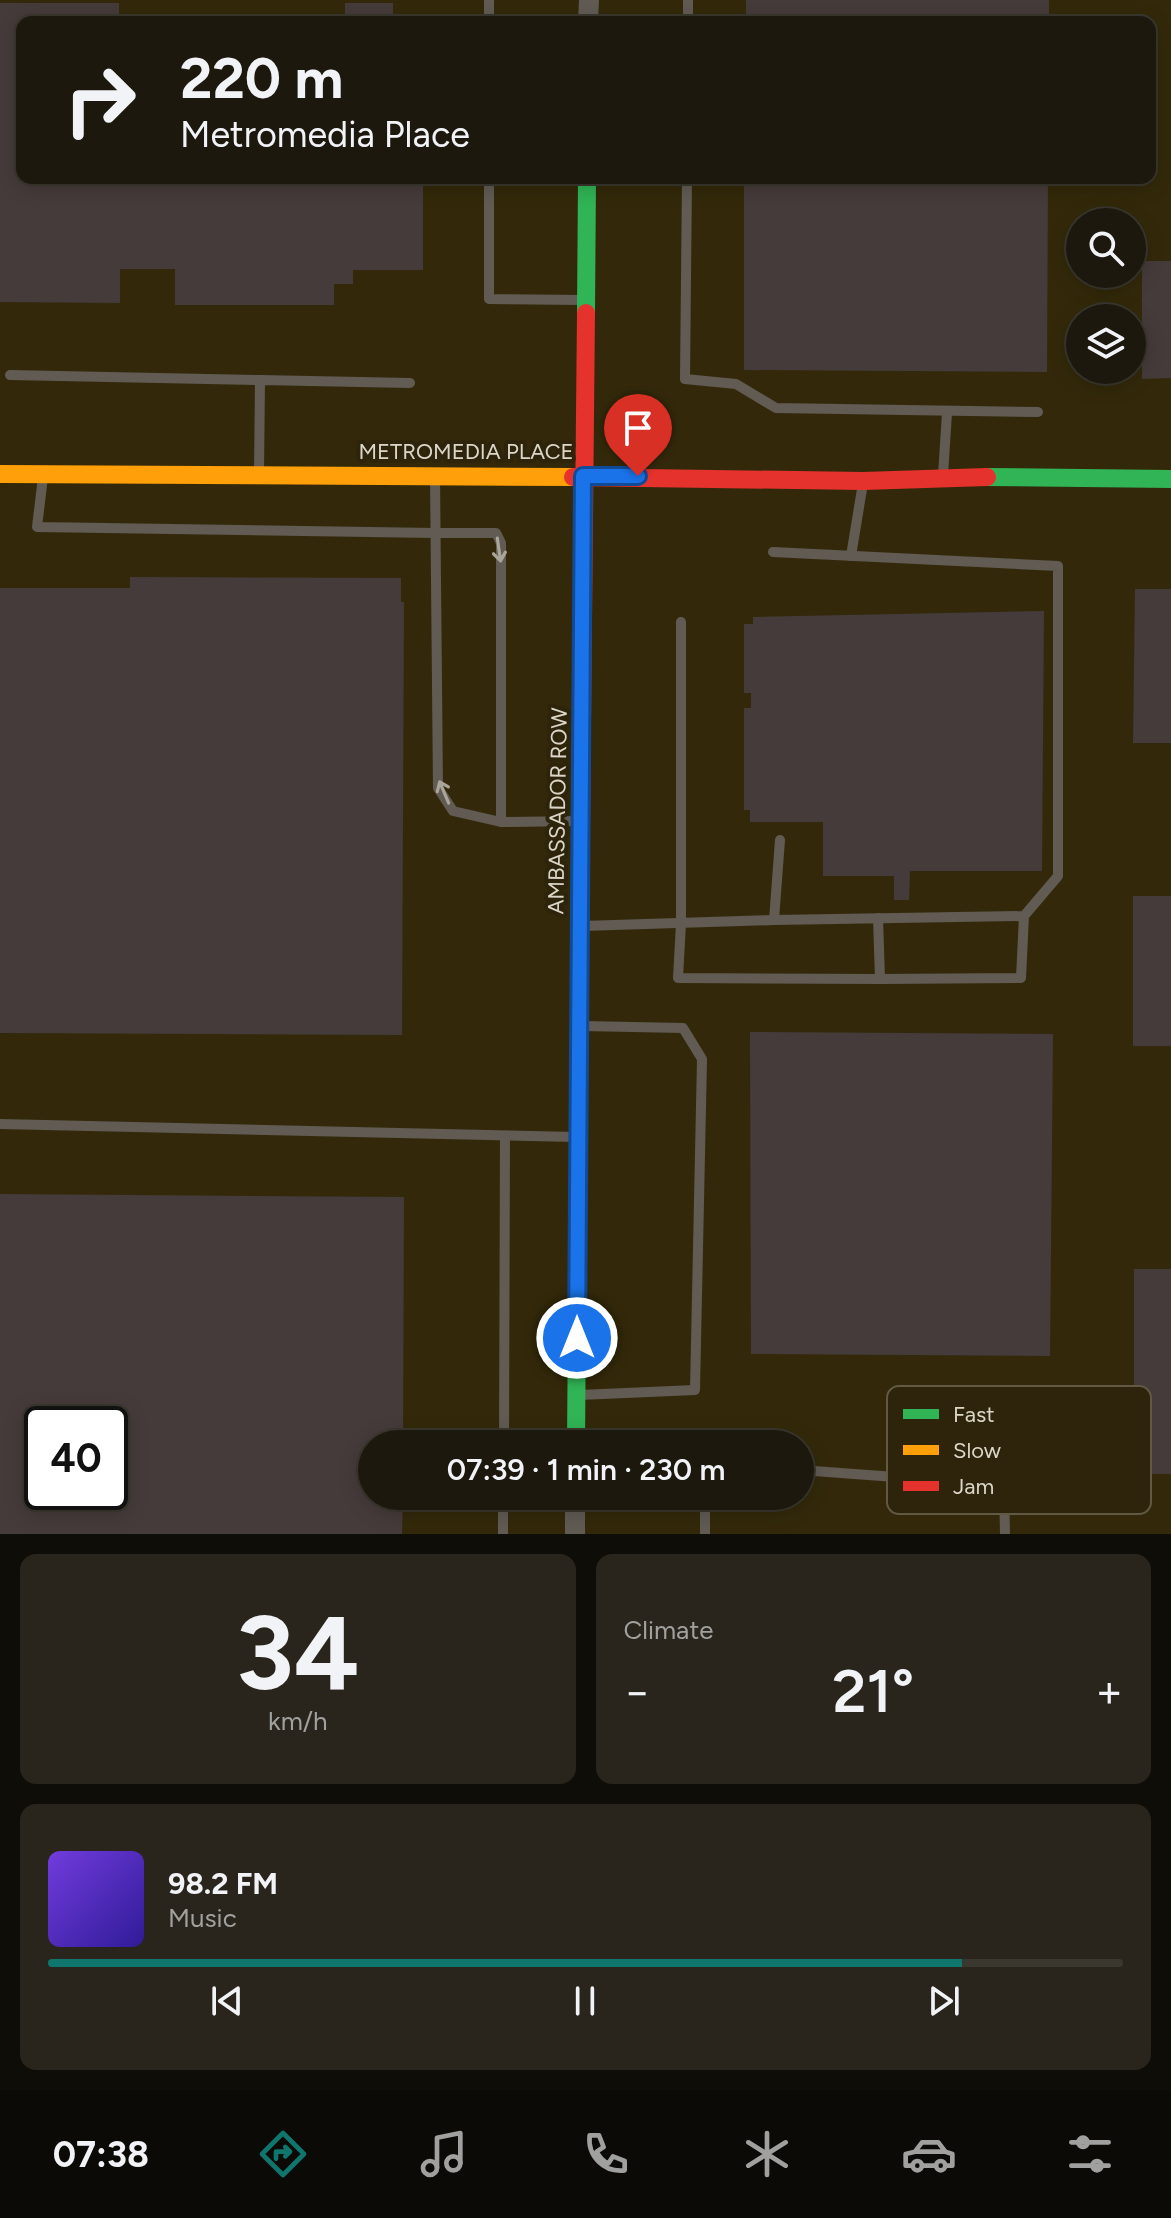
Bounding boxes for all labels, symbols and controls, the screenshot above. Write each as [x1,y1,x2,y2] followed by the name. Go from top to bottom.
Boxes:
[180,45,343,112] text: 220 m
[48,48,152,152] icon: right
[180,113,470,156] text: Metromedia Place
[1066,208,1146,384] map controls
[1066,208,1146,288] button: search
[1066,304,1146,384] button: layers
[604,394,672,476] pin
[616,406,660,450] icon: arrive
[358,438,574,465] street label: METROMEDIA PLACE
[492,536,507,562] one-way arrow
[542,707,573,915] street label: AMBASSADOR ROW
[435,780,450,804] one-way arrow
[535,1296,619,1380] position arrow
[887,1386,1151,1514] legend
[953,1401,995,1428] text: Fast
[24,1406,128,1510] speed limit sign: 40
[953,1437,1002,1464] text: Slow
[447,1451,725,1488] text: 07:39 · 1 min · 230 m
[953,1473,994,1500] text: Jam
[236,1590,360,1715] text: 34
[624,1614,713,1646] text: Climate
[832,1655,914,1727] text: 21°
[624,1665,651,1718] text: −
[1096,1665,1123,1718] text: +
[268,1705,327,1737] text: km/h
[168,1865,278,1902] text: 98.2 FM
[168,1902,237,1934] text: Music
[205,1979,249,2023] icon: previous
[563,1979,607,2023] icon: pause
[922,1979,966,2023] icon: next
[255,2126,311,2182] icon: directions
[416,2126,472,2182] icon: music
[578,2126,634,2182] icon: phone
[739,2126,795,2182] icon: climate
[901,2126,957,2182] icon: car
[1062,2126,1118,2182] icon: filters
[53,2133,149,2176] text: 07:38

